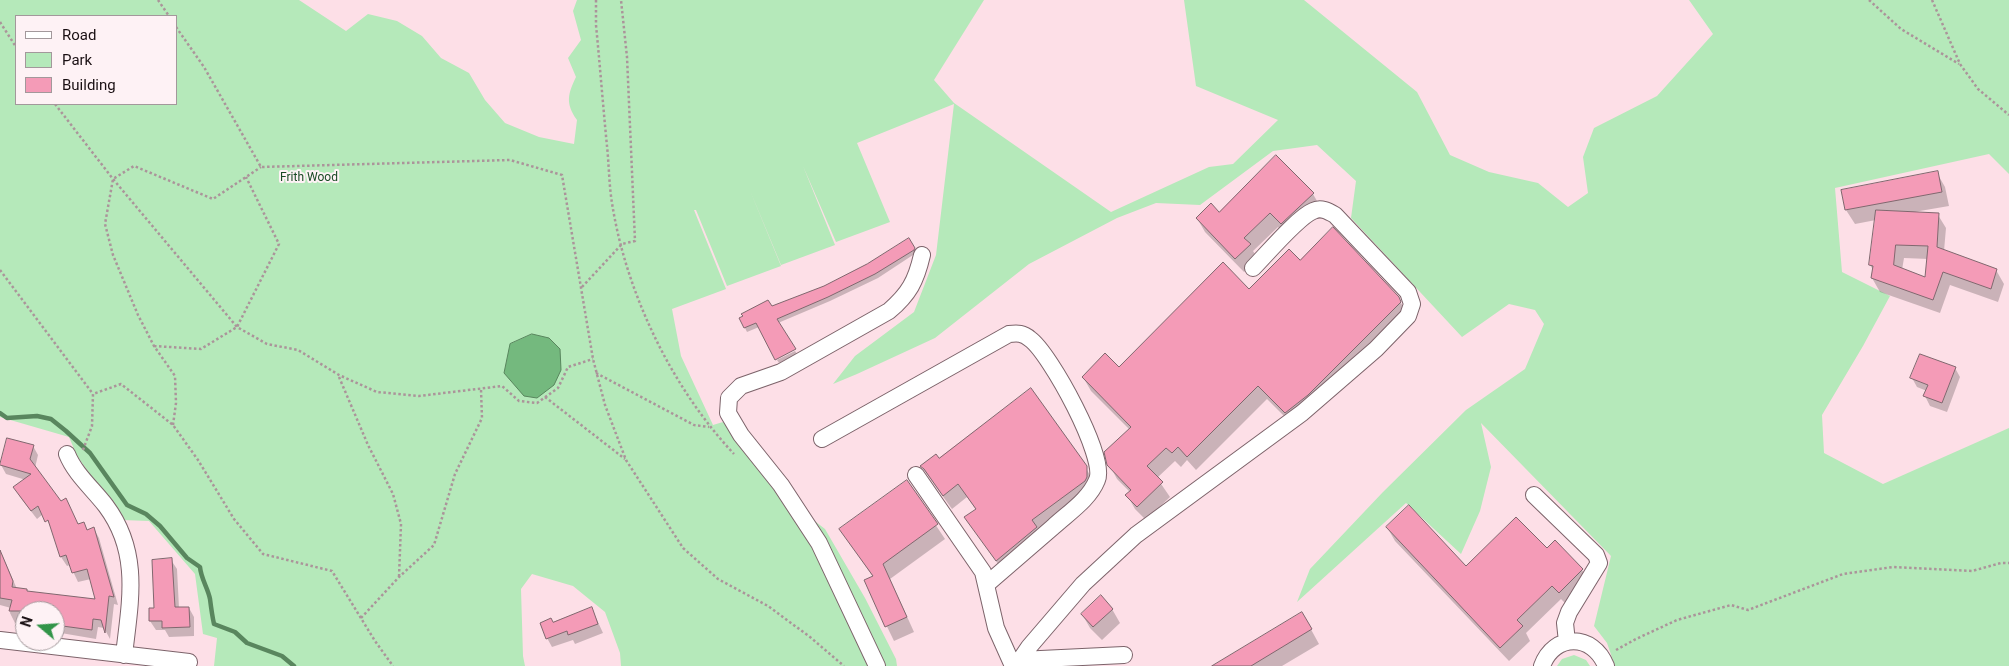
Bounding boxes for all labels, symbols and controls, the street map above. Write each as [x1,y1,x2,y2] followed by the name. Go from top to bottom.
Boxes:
[15,15,178,105] legend
[62,26,96,44] text: Road
[62,51,92,69] text: Park
[62,76,116,94] text: Building
[280,171,338,185] park label: Frith Wood
[15,601,65,651] north arrow
[18,615,36,629] text: N

